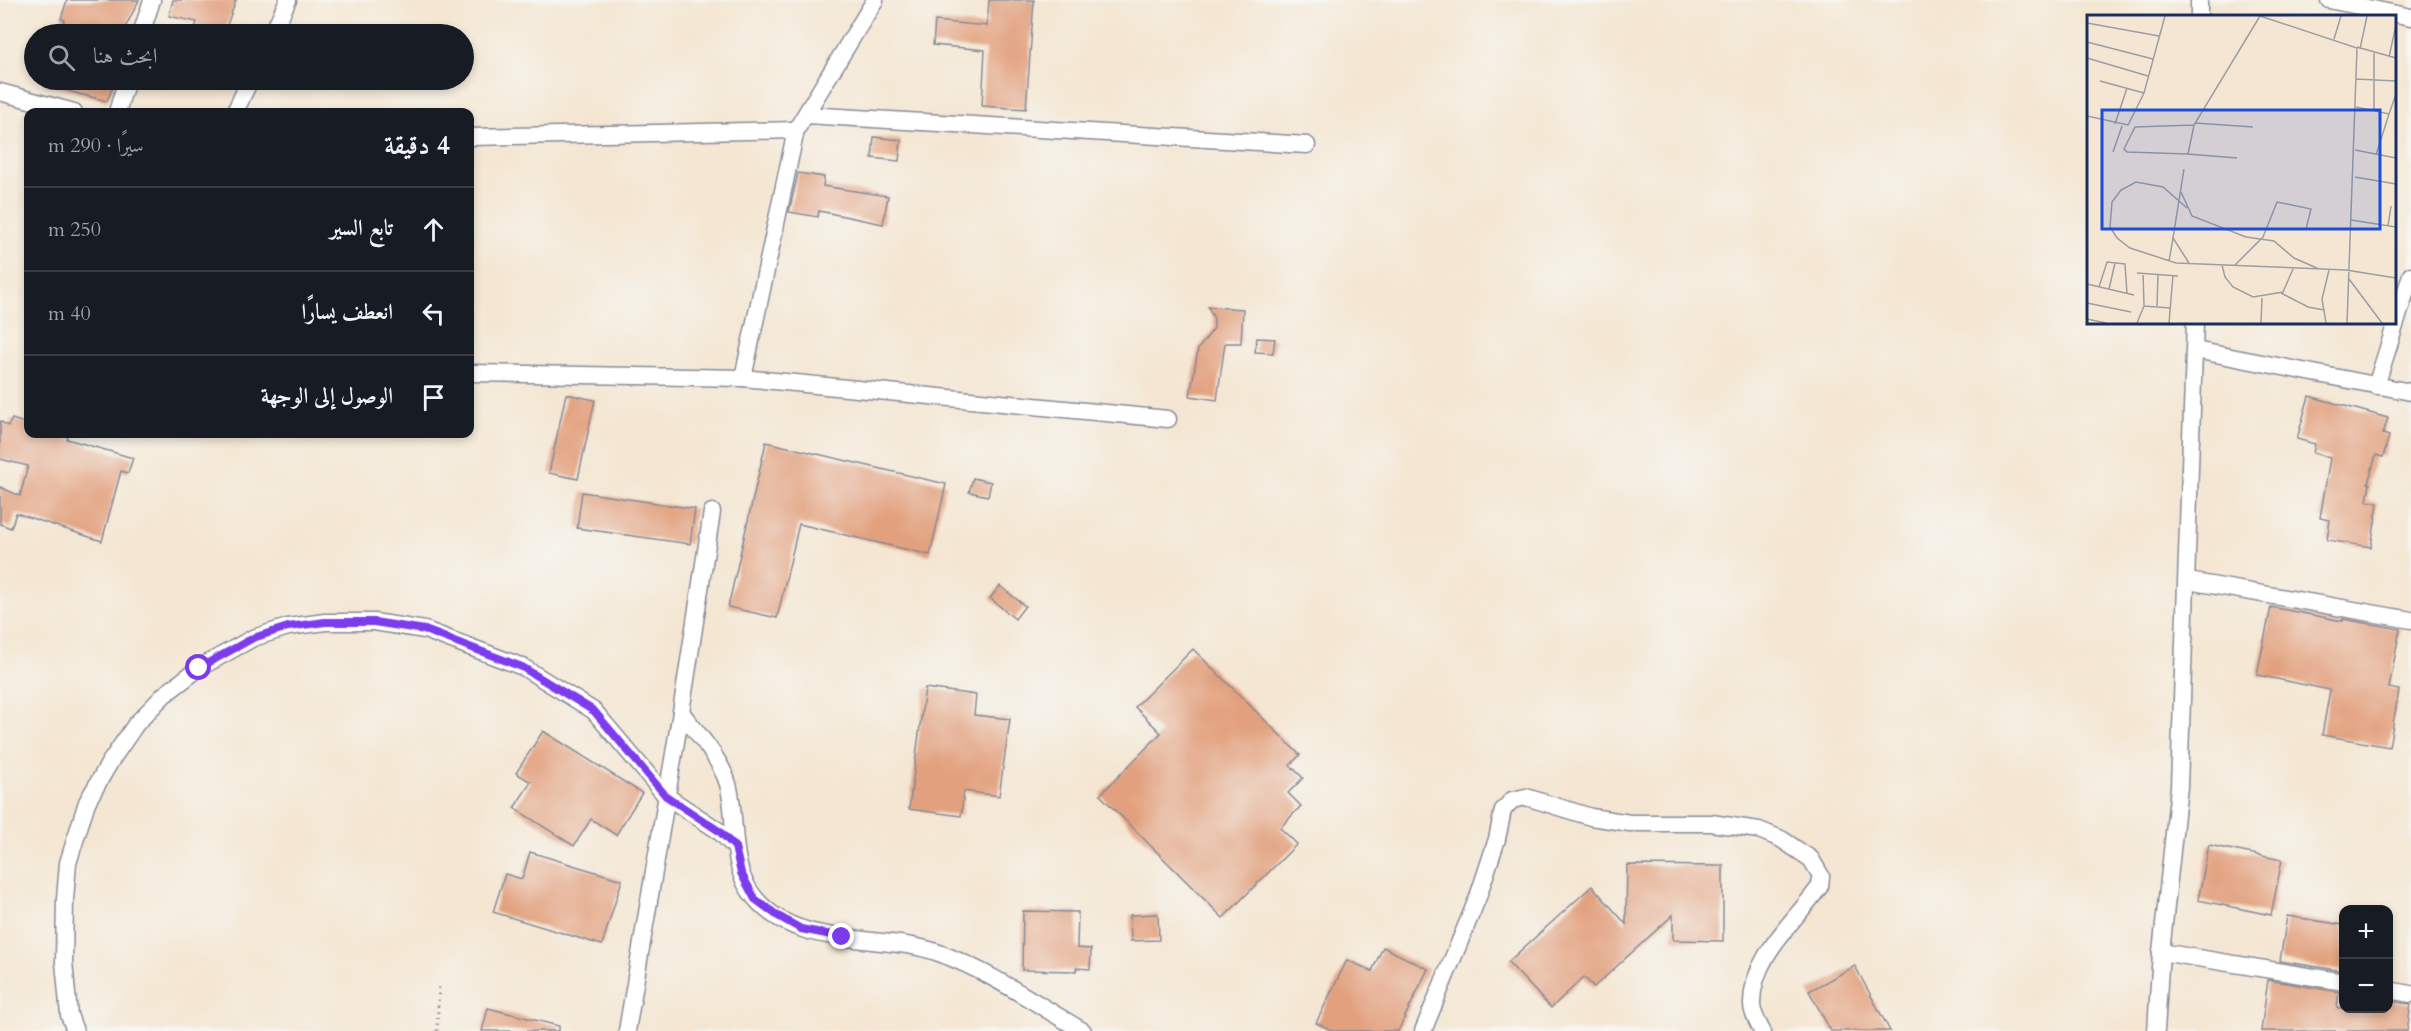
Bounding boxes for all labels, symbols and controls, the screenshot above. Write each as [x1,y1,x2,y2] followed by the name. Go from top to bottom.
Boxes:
[2087,15,2396,324] inset map
[24,24,474,90] search box
[45,41,78,74] icon: search
[93,41,158,71] text: ابحث هنا
[384,128,450,163] text: 4 دقيقة
[48,132,144,159] text: سيرًا · 290 m
[330,213,393,243] text: تابع السير
[417,213,450,246] icon: ahead
[48,216,101,243] text: 250 m
[302,297,393,327] text: انعطف يسارًا
[417,297,450,330] icon: left
[48,300,91,327] text: 40 m
[261,381,393,411] text: الوصول إلى الوجهة
[417,381,450,414] icon: arrive
[185,654,211,680] route start
[2339,905,2393,1013] map controls
[2339,905,2393,959] button: +
[828,923,854,949] route end
[2339,959,2393,1013] button: −

